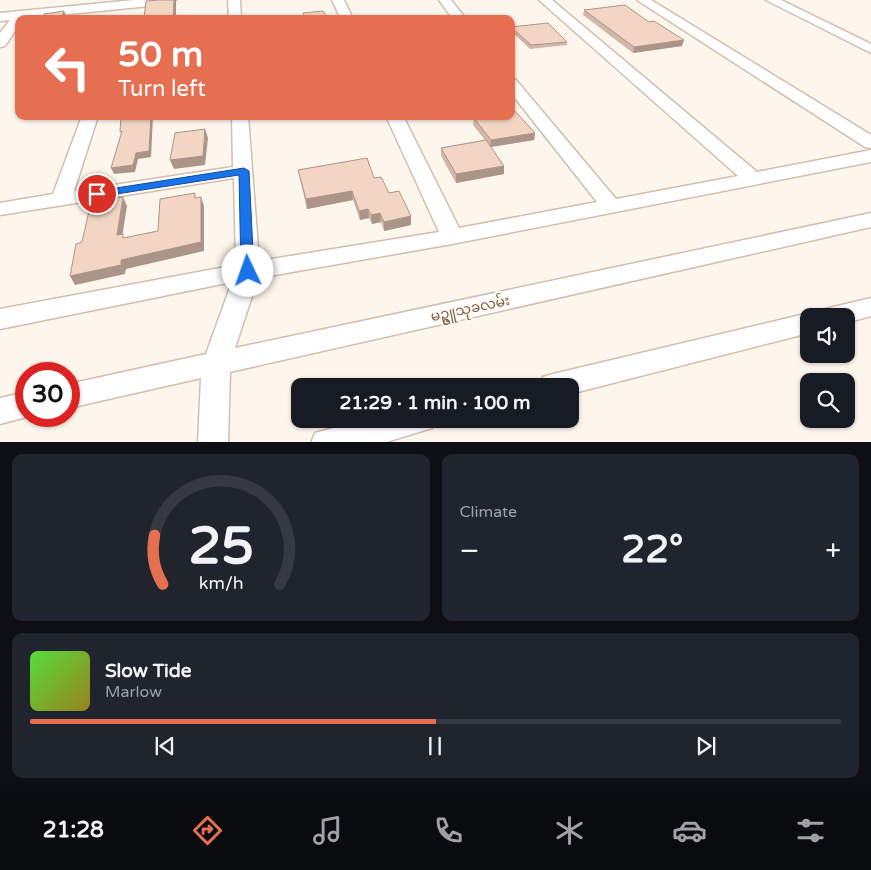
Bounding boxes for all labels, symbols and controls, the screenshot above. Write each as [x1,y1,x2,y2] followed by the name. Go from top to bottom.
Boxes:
[118,34,203,76] text: 50 m
[35,35,100,100] icon: left
[118,76,206,102] text: Turn left
[76,173,118,215] pin
[83,180,111,208] icon: arrive
[221,244,273,296] position arrow
[429,290,512,328] street label: မဥ္ဇူသုခလမ်း
[800,308,855,428] map controls
[800,308,855,363] button: sound
[15,362,80,427] speed limit sign: 30
[800,373,855,428] button: search
[339,392,531,414] text: 21:29 · 1 min · 100 m
[460,502,517,522] text: Climate
[188,515,253,578] text: 25
[621,527,683,573] text: 22°
[460,534,479,568] text: −
[825,534,841,568] text: +
[198,573,243,594] text: km/h
[105,660,192,682] text: Slow Tide
[105,682,162,702] text: Marlow
[151,732,179,760] icon: previous
[421,732,449,760] icon: pause
[692,732,720,760] icon: next
[190,813,225,848] icon: directions
[310,813,345,848] icon: music
[431,813,466,848] icon: phone
[552,813,587,848] icon: climate
[672,813,707,848] icon: car
[793,813,828,848] icon: filters
[43,817,104,843] text: 21:28

